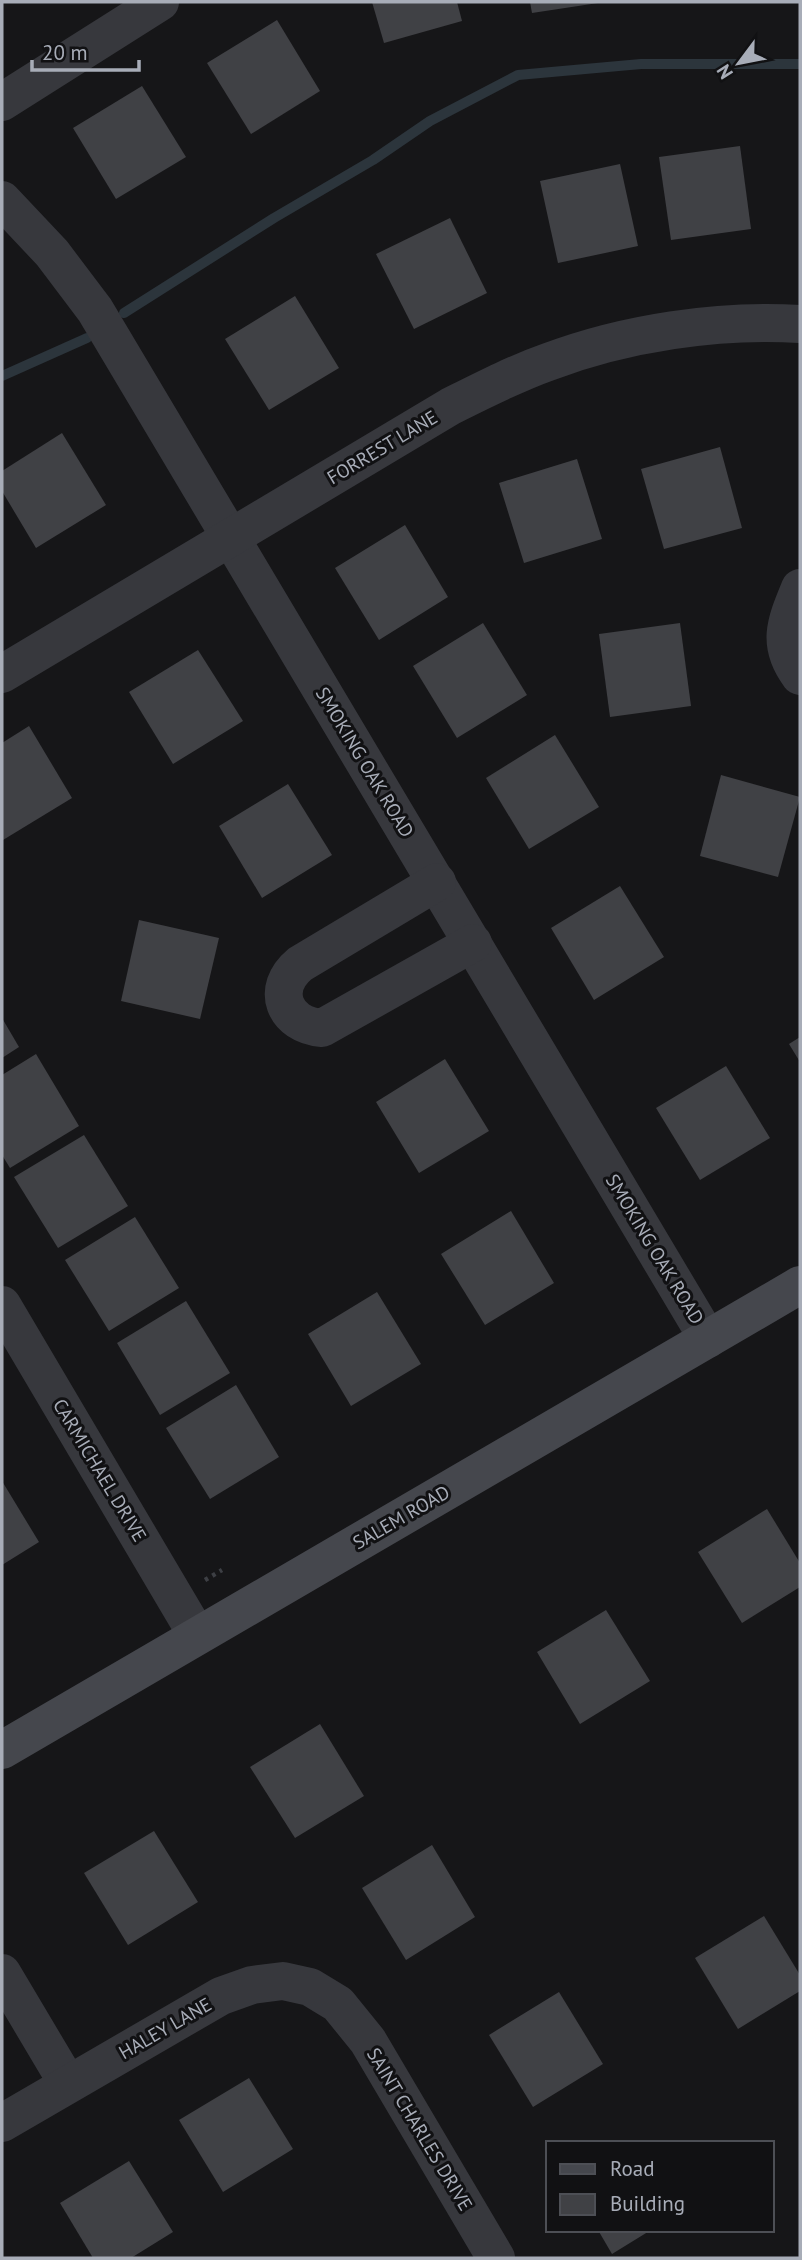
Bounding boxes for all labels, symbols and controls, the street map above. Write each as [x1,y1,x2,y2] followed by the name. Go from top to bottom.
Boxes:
[32,28,138,72] scale bar
[704,28,774,98] north arrow
[42,39,88,66] text: 20 m
[711,60,738,84] text: N
[322,405,442,489] street label: FORREST LANE
[311,683,419,841] street label: SMOKING OAK ROAD
[601,1170,709,1328] street label: SMOKING OAK ROAD
[48,1394,152,1546] street label: CARMICHAEL DRIVE
[348,1480,454,1554] street label: SALEM ROAD
[114,1992,216,2064] street label: HALEY LANE
[362,2043,478,2215] street label: SAINT CHARLES DRIVE
[546,2141,774,2232] legend
[610,2155,654,2182] text: Road
[610,2190,685,2217] text: Building

